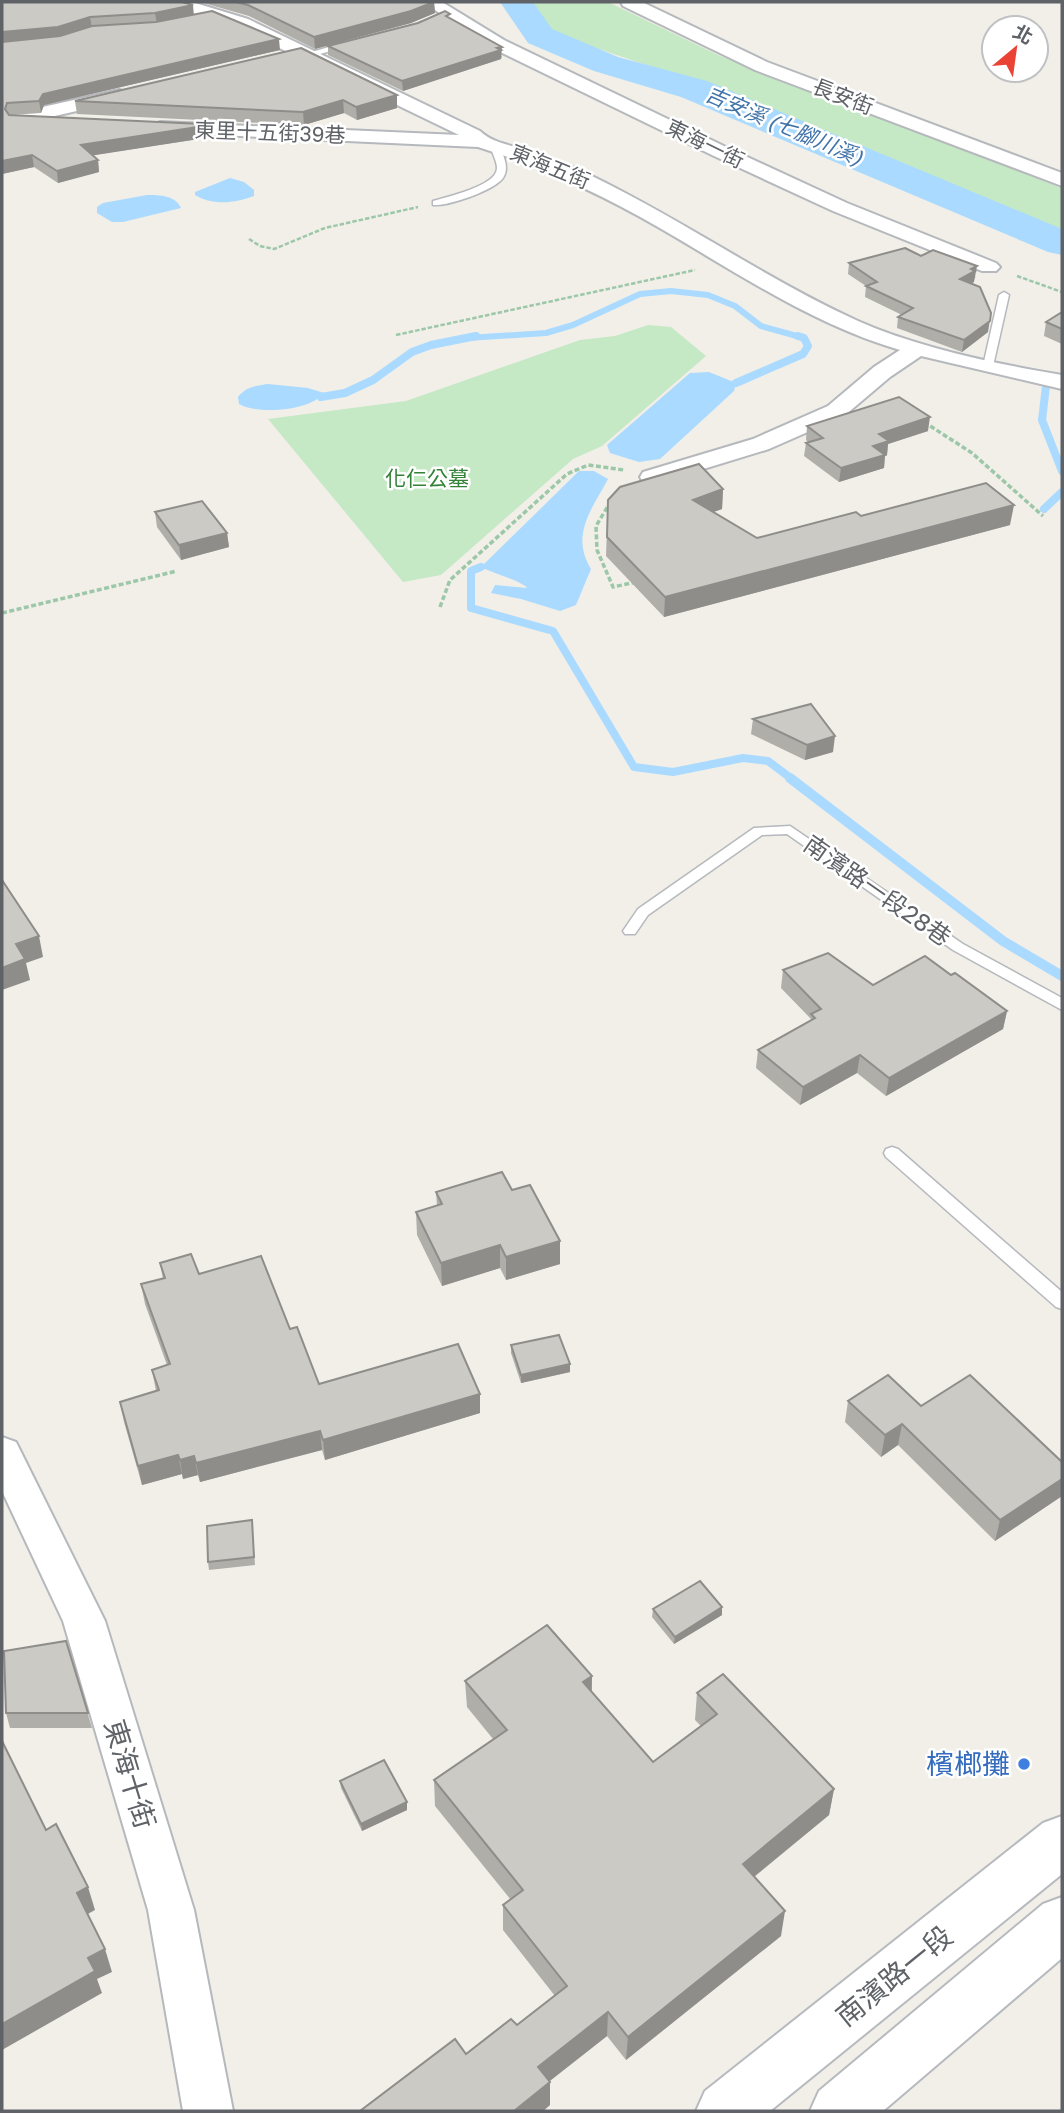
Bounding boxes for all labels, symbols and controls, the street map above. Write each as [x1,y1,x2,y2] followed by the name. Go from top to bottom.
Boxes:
[980,14,1050,84] north arrow
[1010,19,1037,48] text: 北
[809,73,877,119] street label: 長安街
[702,80,867,170] water label: 吉安溪 (七腳川溪)
[662,113,749,173] street label: 東海一街
[194,116,346,148] street label: 東里十五街39巷
[507,138,594,194] street label: 東海五街
[385,465,469,491] park label: 化仁公墓
[799,828,957,951] street label: 南濱路一段28巷
[98,1715,163,1832] street label: 東海十街
[926,1747,1010,1780] place label: 檳榔攤
[1016,1756,1032,1772] marker: 檳榔攤
[829,1919,958,2032] street label: 南濱路一段

